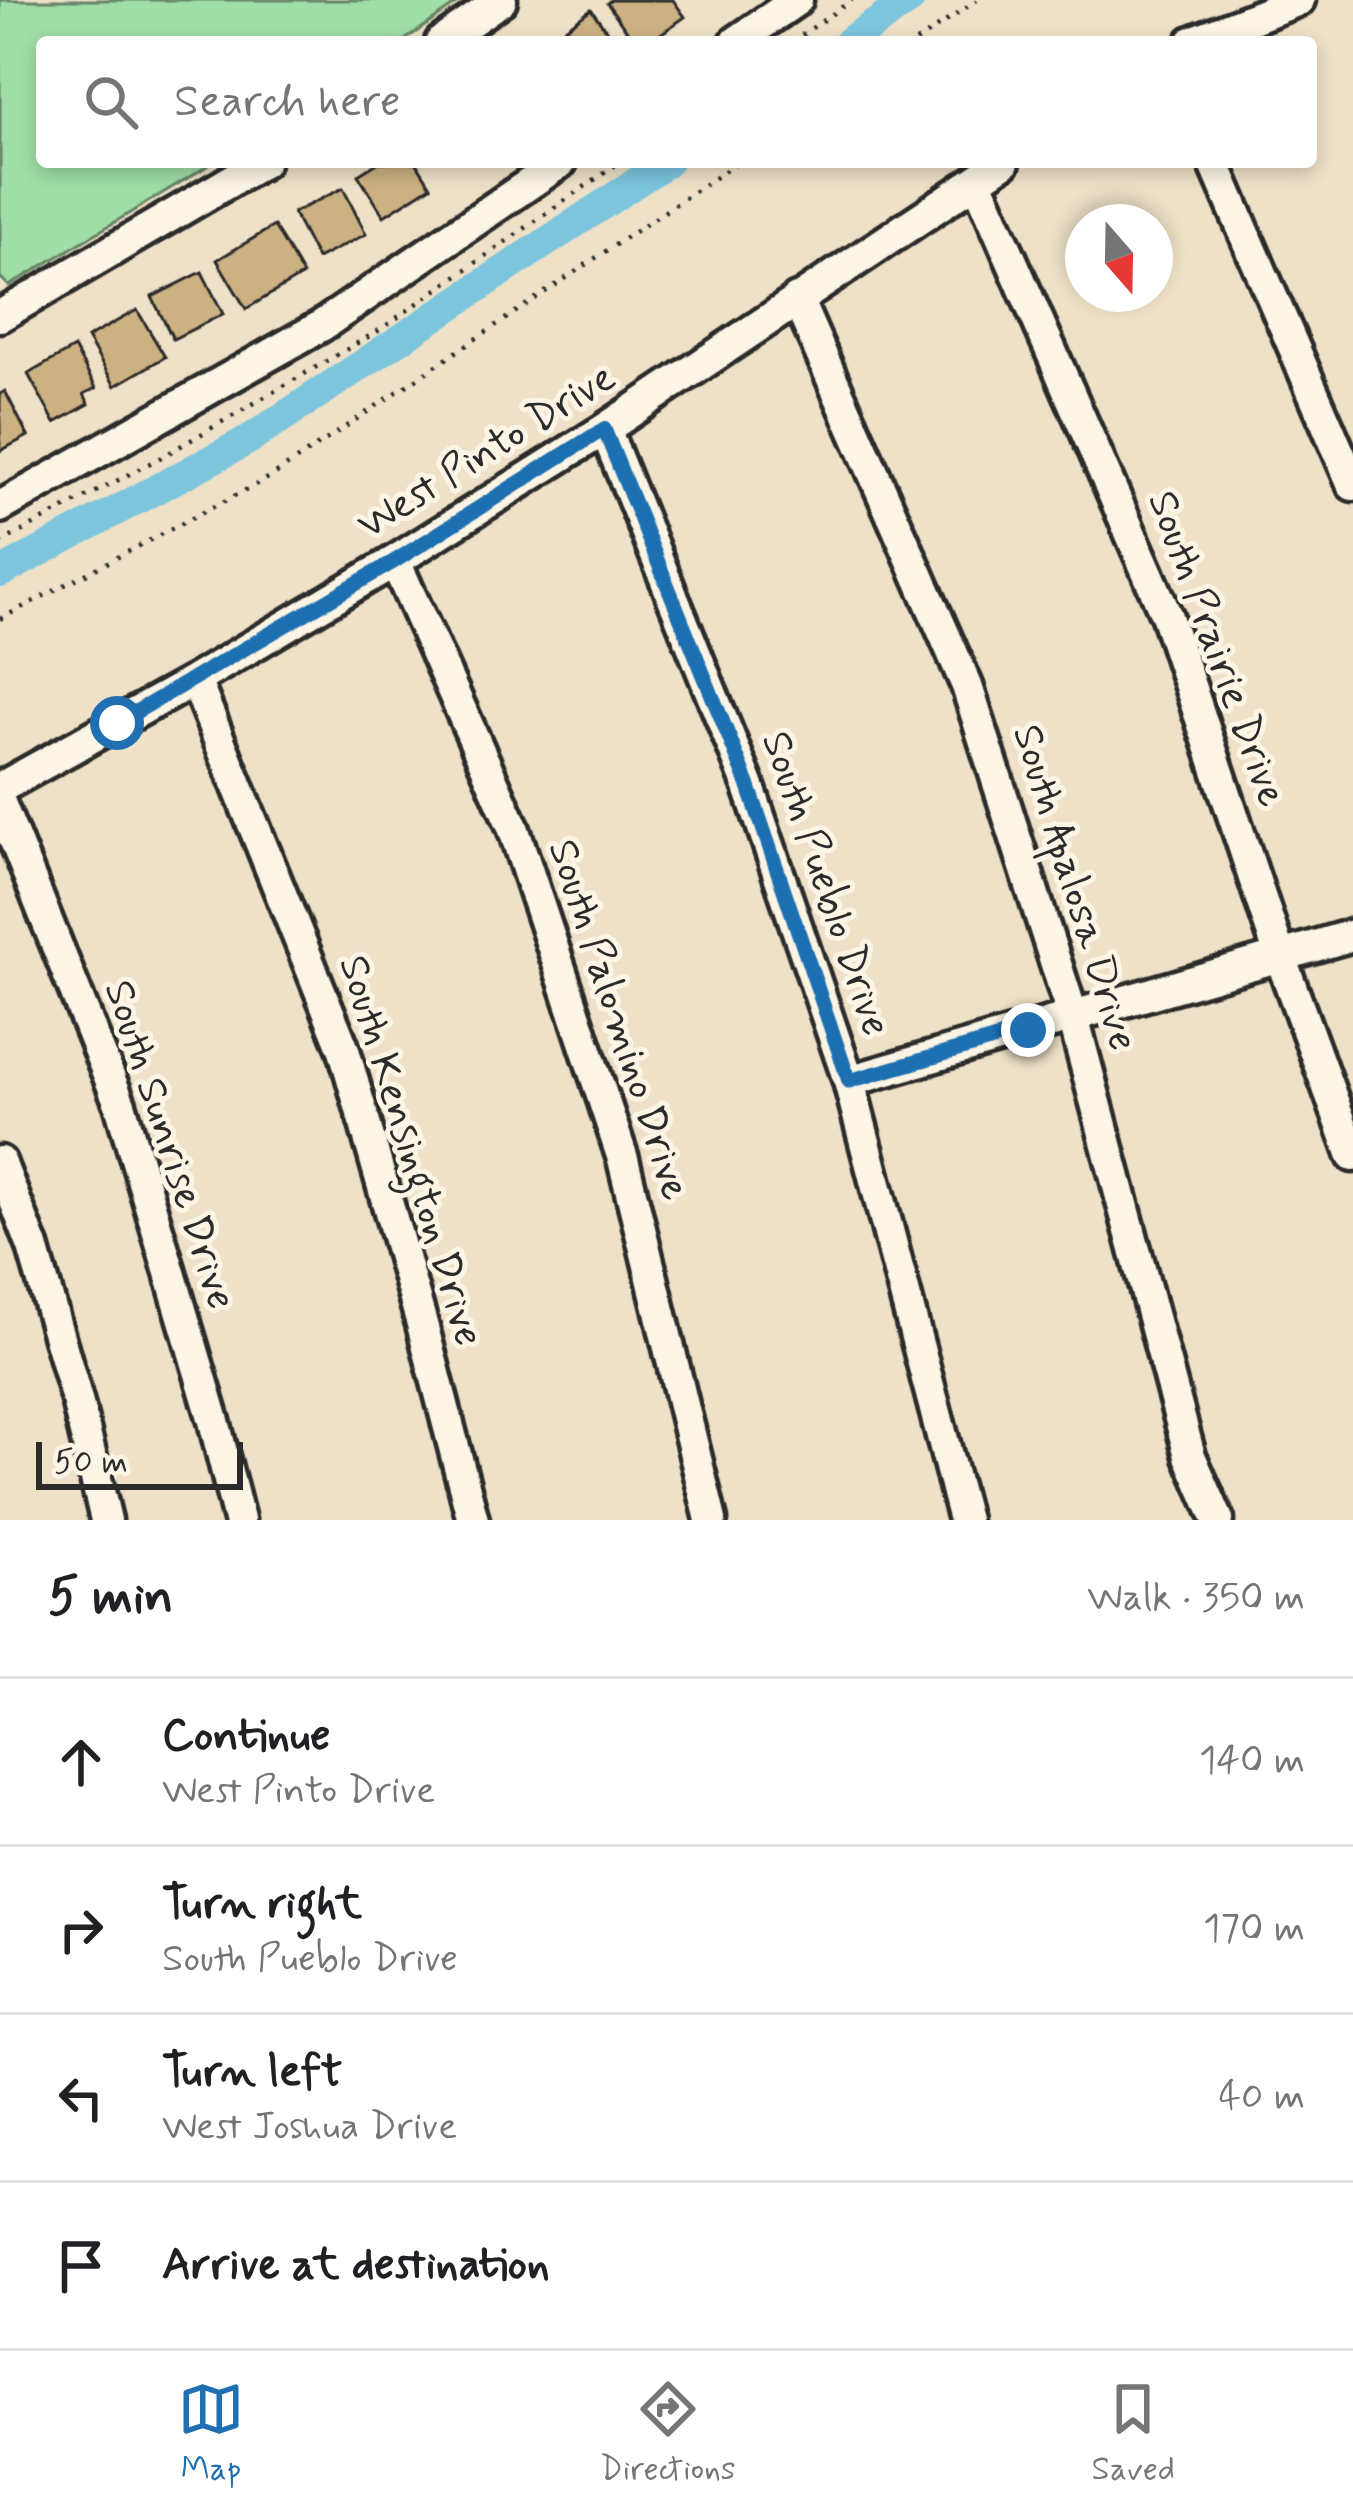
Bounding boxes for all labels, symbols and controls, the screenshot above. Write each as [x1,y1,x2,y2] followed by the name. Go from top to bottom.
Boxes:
[36,36,1317,168] search box
[78,69,144,135] icon: search
[174,73,401,132] text: Search here
[1065,204,1173,312] north arrow
[348,351,626,553] street label: West Pinto Drive
[1133,484,1299,814] street label: South Prairie Drive
[90,696,144,750] route start
[994,718,1150,1059] street label: South Apalosa Drive
[747,724,903,1044] street label: South Pueblo Drive
[534,833,702,1207] street label: South Palomino Drive
[321,949,496,1354] street label: South Kensington Drive
[90,973,248,1317] street label: South Sunrise Drive
[1001,1003,1055,1057] route end
[36,1436,243,1489] scale bar
[54,1441,128,1485] text: 50 m
[48,1565,173,1631] text: 5 min
[1087,1573,1305,1624] text: Walk · 350 m
[162,1707,330,1766] text: Continue
[48,1729,114,1795] icon: ahead
[1199,1736,1305,1787] text: 140 m
[162,1766,435,1817] text: West Pinto Drive
[162,1875,362,1934] text: Turn right
[48,1897,114,1963] icon: right
[1203,1904,1305,1955] text: 170 m
[162,1934,458,1985] text: South Pueblo Drive
[162,2043,342,2102] text: Turn left
[48,2065,114,2131] icon: left
[1218,2072,1305,2123] text: 40 m
[162,2102,457,2153] text: West Joshua Drive
[48,2233,114,2299] icon: arrive
[162,2236,550,2295] text: Arrive at destination
[178,2376,244,2492] tab: Map
[600,2376,736,2492] tab: Directions
[1092,2376,1175,2492] tab: Saved

